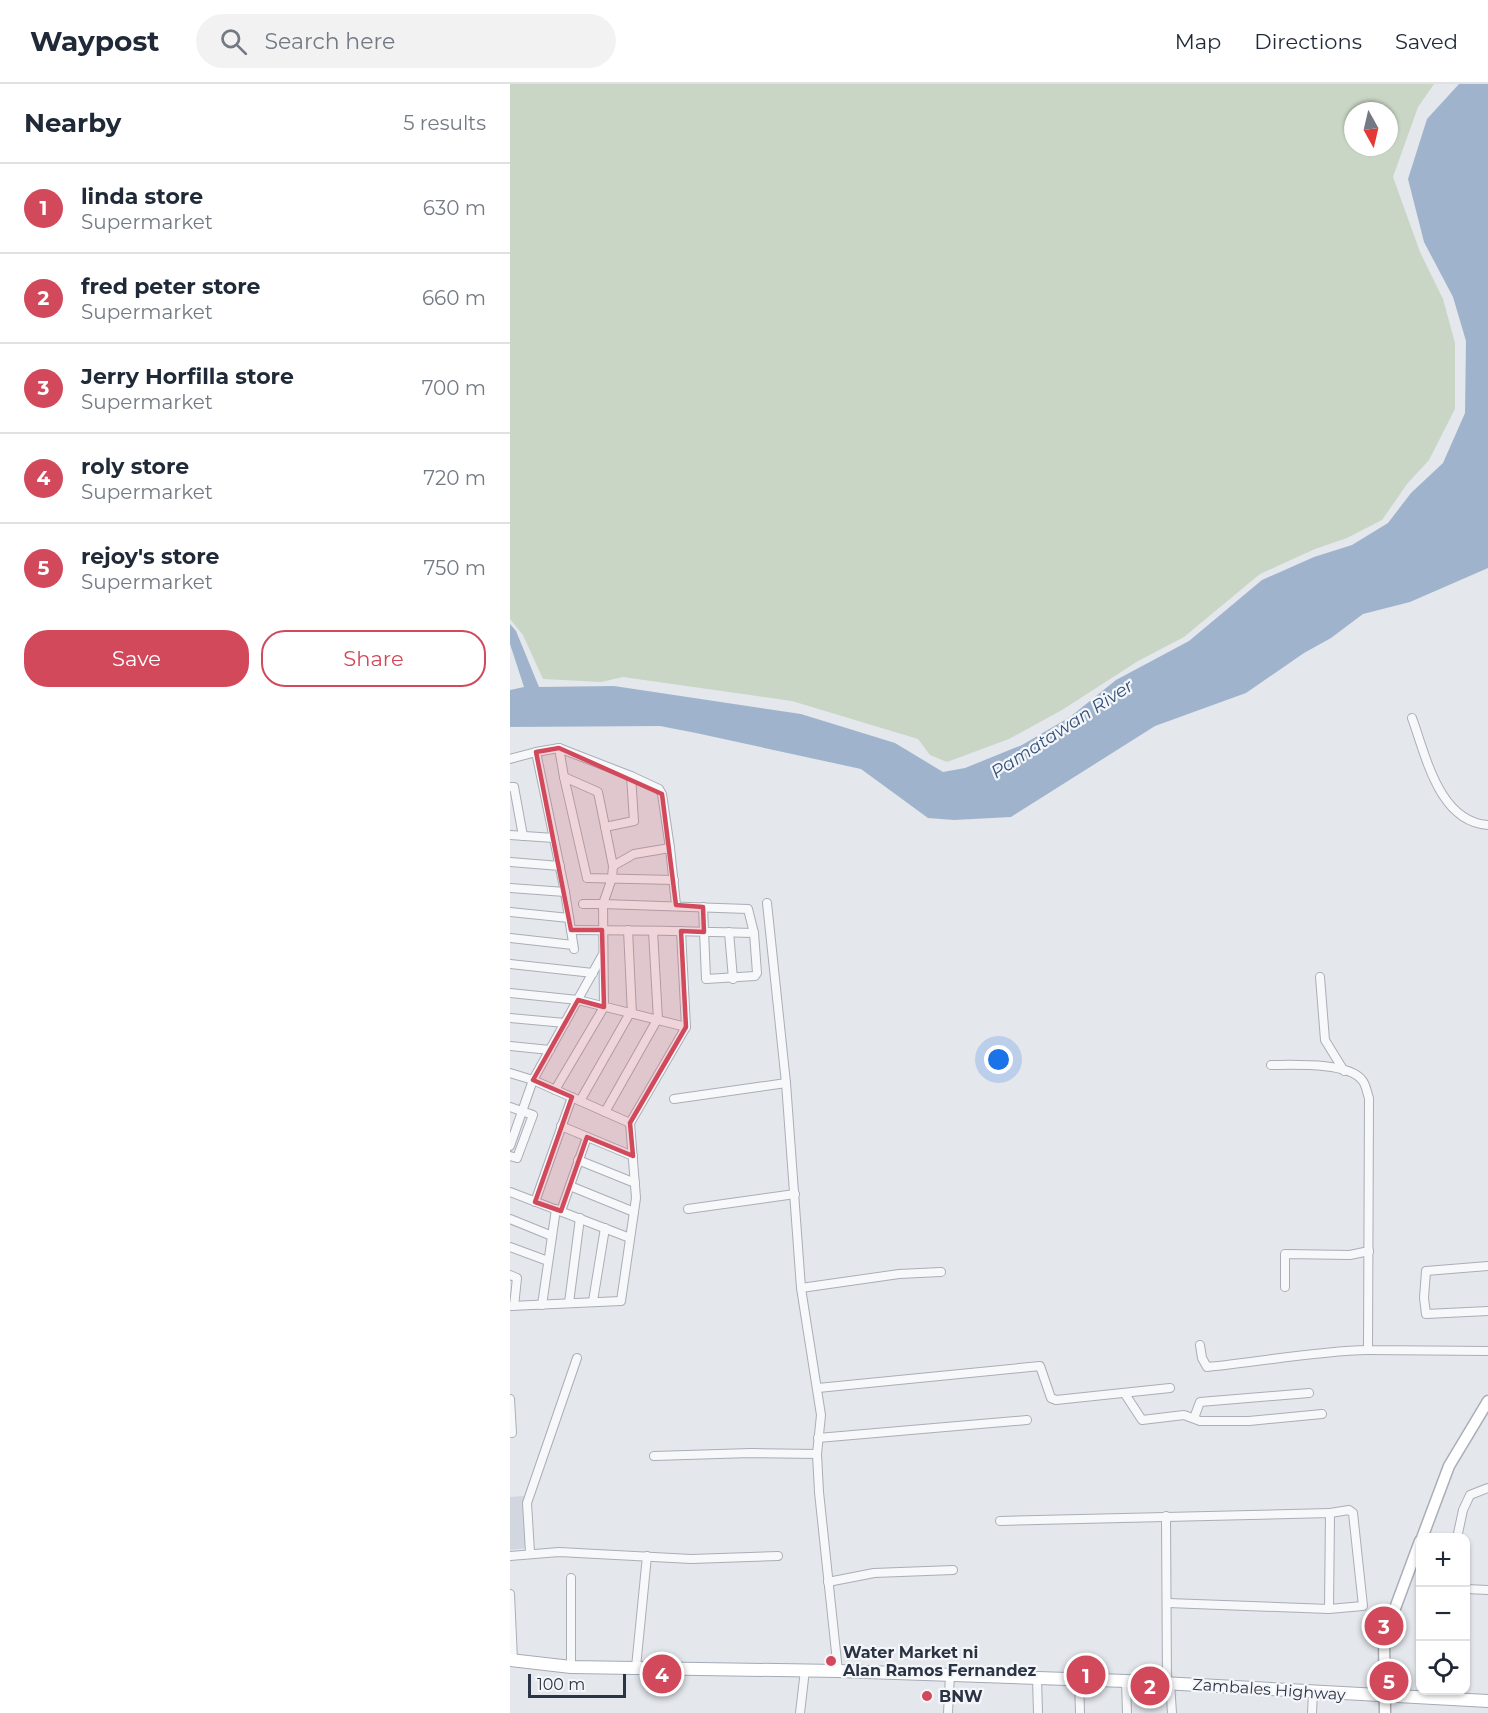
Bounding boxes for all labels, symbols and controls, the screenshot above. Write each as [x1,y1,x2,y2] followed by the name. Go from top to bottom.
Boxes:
[196,14,616,68] search box
[30,24,160,58] text: Waypost
[217,25,250,58] icon: search
[265,28,395,55] text: Search here
[1175,29,1221,54] text: Map
[1254,29,1362,54] text: Directions
[1395,29,1458,54] text: Saved
[1344,102,1398,156] north arrow
[24,107,121,139] text: Nearby
[403,111,486,135] text: 5 results
[81,183,203,210] text: linda store
[40,196,47,220] text: 1
[423,196,486,220] text: 630 m
[81,210,213,234] text: Supermarket
[81,273,260,300] text: fred peter store
[38,286,49,310] text: 2
[422,286,486,310] text: 660 m
[81,300,213,324] text: Supermarket
[81,363,294,390] text: Jerry Horfilla store
[38,376,49,400] text: 3
[422,376,486,400] text: 700 m
[81,390,213,414] text: Supermarket
[81,453,189,480] text: roly store
[37,466,50,490] text: 4
[423,466,486,490] text: 720 m
[81,480,213,504] text: Supermarket
[81,543,219,570] text: rejoy's store
[38,556,49,580] text: 5
[424,556,486,580] text: 750 m
[81,570,213,594] text: Supermarket
[24,630,249,687] button: Save
[261,630,486,687] button: Share
[987,674,1138,783] water label: Pamatawan River
[984,1045,1013,1074] your location
[1416,1533,1470,1695] map controls
[1416,1533,1470,1587] button: +
[1416,1587,1470,1641] button: −
[1364,1604,1404,1648] pin: 3
[1416,1641,1470,1695] button: locate
[842,1643,1037,1680] place label: Water Market ni Alan Ramos Fernandez
[642,1652,682,1696] pin: 4
[1066,1652,1106,1698] pin: 1
[824,1654,838,1668] marker: Water Market ni Alan Ramos Fernandez
[1370,1658,1408,1704] pin: 5
[1130,1664,1170,1708] pin: 2
[528,1671,626,1698] scale bar
[537,1675,585,1694] text: 100 m
[1192,1675,1347,1704] street label: Zambales Highway
[939,1687,983,1706] place label: BNW
[920,1689,934,1703] marker: BNW

